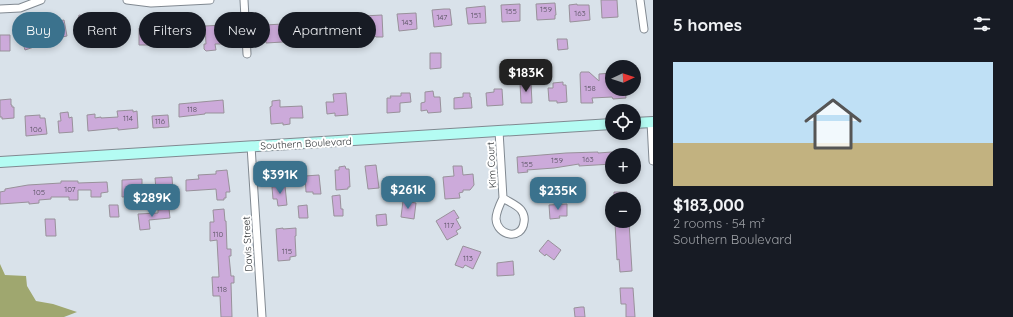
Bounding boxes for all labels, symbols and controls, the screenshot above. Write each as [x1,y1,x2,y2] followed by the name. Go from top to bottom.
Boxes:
[540,4,552,14] house number: 159
[505,6,517,16] house number: 155
[574,8,586,18] house number: 163
[471,10,481,20] house number: 151
[12,12,65,48] chip: Buy
[73,12,131,48] chip: Rent
[139,12,206,48] chip: Filters
[214,12,270,48] chip: New
[278,12,376,48] chip: Apartment
[437,12,447,22] house number: 147
[971,13,993,35] icon: filters
[673,14,742,35] text: 5 homes
[401,17,413,27] house number: 143
[498,59,554,93] pin: $183K
[605,60,641,96] north arrow
[605,60,641,228] map controls
[508,64,544,80] text: $183K
[584,83,596,93] house number: 158
[797,88,869,160] icon: home
[187,104,197,114] house number: 118
[605,104,641,140] button: locate
[123,113,133,123] house number: 114
[155,116,166,126] house number: 116
[30,124,43,134] house number: 106
[260,135,352,152] street label: Southern Boulevard
[484,141,499,188] street label: Kim Court
[605,148,641,184] button: +
[582,154,594,164] house number: 163
[551,155,563,165] house number: 159
[521,159,533,169] house number: 155
[252,161,308,195] pin: $391K
[262,166,298,182] text: $391K
[380,176,436,210] pin: $261K
[530,177,586,211] pin: $235K
[390,181,426,197] text: $261K
[539,182,577,198] text: $235K
[64,184,76,194] house number: 107
[124,184,180,218] pin: $289K
[33,187,45,197] house number: 105
[133,189,171,205] text: $289K
[605,192,641,228] button: −
[673,194,744,215] text: $183,000
[240,215,255,272] street label: Davis Street
[673,215,765,231] text: 2 rooms · 54 m²
[444,220,454,230] house number: 117
[213,229,224,239] house number: 110
[673,231,792,247] text: Southern Boulevard
[282,246,292,256] house number: 115
[463,253,473,263] house number: 113
[217,284,227,294] house number: 118

